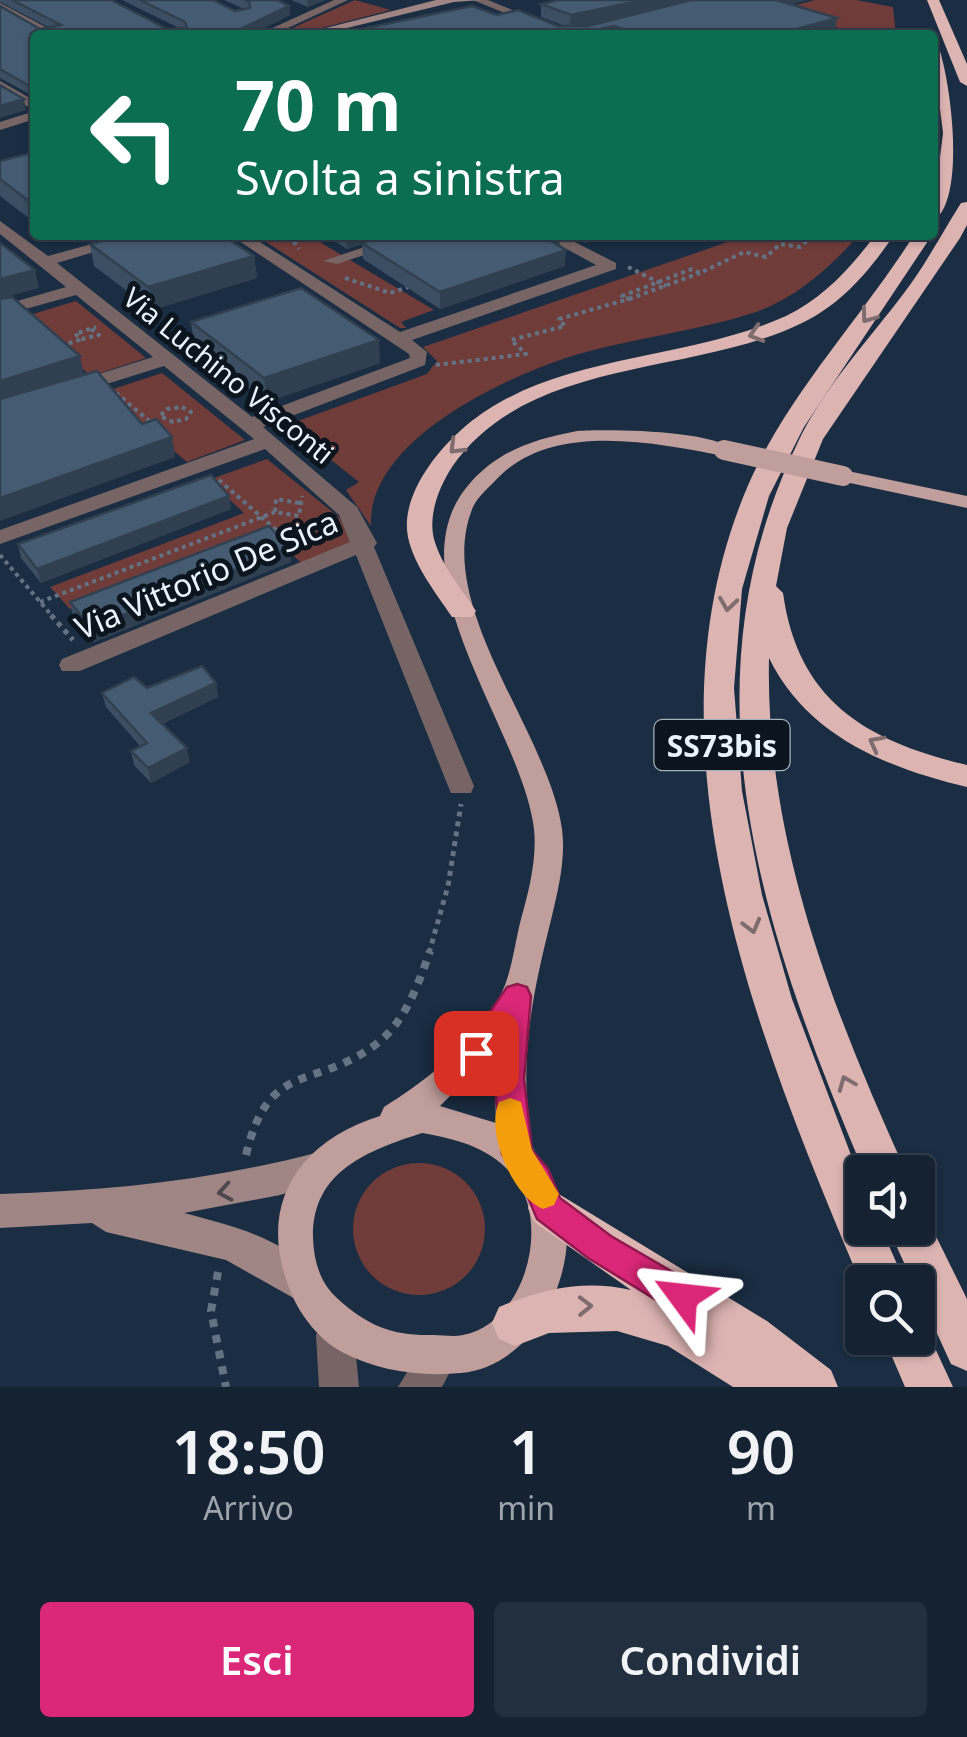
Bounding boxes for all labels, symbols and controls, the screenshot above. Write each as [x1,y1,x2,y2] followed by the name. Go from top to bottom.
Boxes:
[235,56,402,152] text: 70 m
[70,70,200,200] icon: left
[235,147,565,208] text: Svolta a sinistra
[116,278,342,472] street label: Via Luchino Visconti
[861,304,880,323] one-way arrow
[748,322,765,343] one-way arrow
[450,435,468,453] one-way arrow
[68,499,344,649] street label: Via Vittorio De Sica
[718,596,739,612] one-way arrow
[654,720,790,770] road number: SS73bis
[868,736,886,755] one-way arrow
[740,917,761,934] one-way arrow
[434,1011,519,1096] pin
[449,1026,504,1081] icon: arrive
[837,1075,857,1093] one-way arrow
[845,1155,935,1355] map controls
[845,1155,935,1245] button: sound
[217,1181,233,1202] one-way arrow
[631,1245,735,1349] position arrow
[845,1265,935,1355] button: search
[578,1295,593,1317] one-way arrow
[172,1410,325,1492] text: 18:50
[509,1410,543,1492] text: 1
[727,1410,795,1492] text: 90
[203,1486,294,1529] text: Arrivo
[497,1486,555,1529] text: min
[746,1486,776,1529] text: m
[40,1602,474,1717] button: Esci
[494,1602,927,1717] button: Condividi

